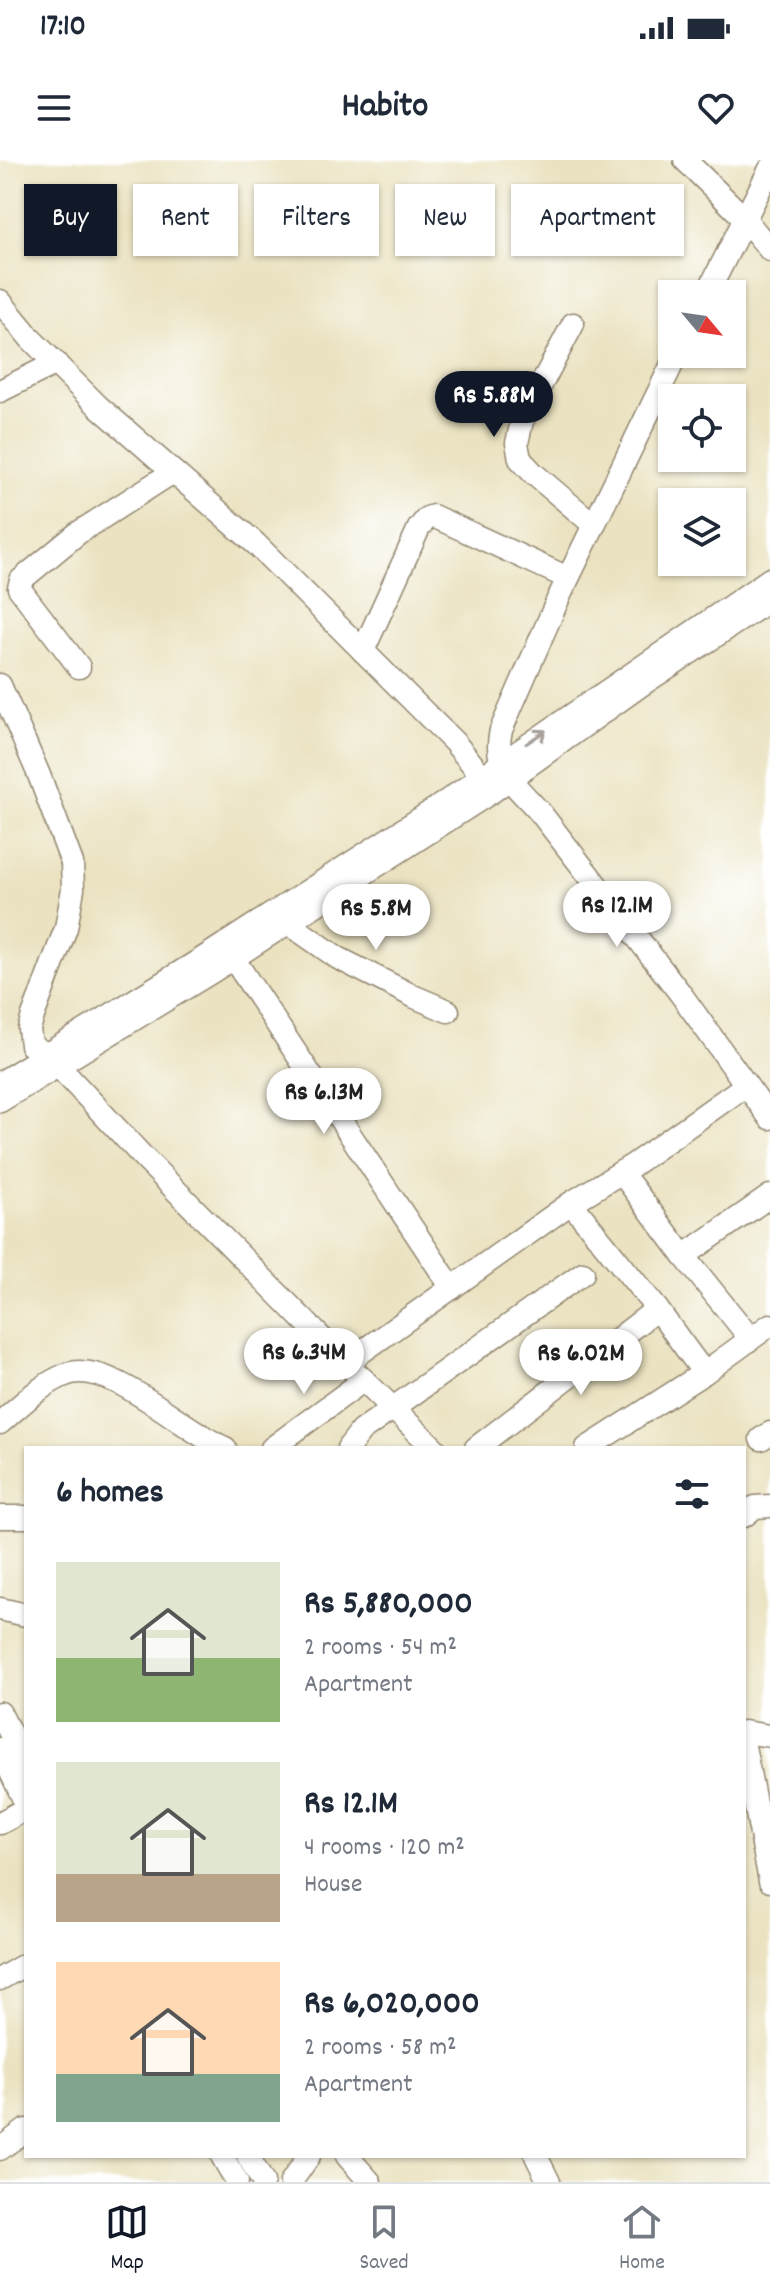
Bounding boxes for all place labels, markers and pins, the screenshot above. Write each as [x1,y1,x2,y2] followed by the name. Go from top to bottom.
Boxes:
[411,371,577,439] pin: Rs 5.88M
[534,881,700,949] pin: Rs 12.1M
[302,884,450,952] pin: Rs 5.8M
[241,1068,407,1136] pin: Rs 6.13M
[221,1328,387,1396] pin: Rs 6.34M
[498,1329,664,1397] pin: Rs 6.02M

